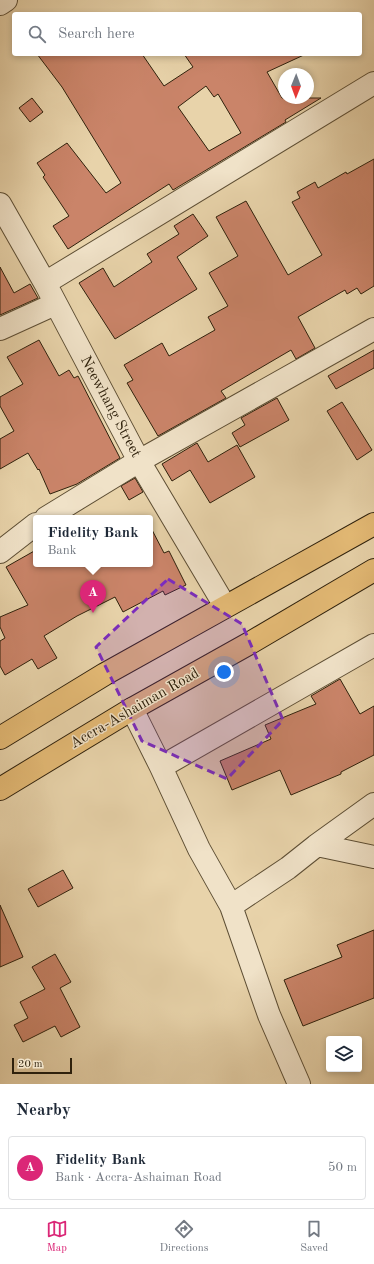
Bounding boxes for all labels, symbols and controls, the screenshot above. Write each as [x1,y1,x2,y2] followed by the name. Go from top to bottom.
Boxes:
[12,12,362,56] search box
[26,23,48,45] icon: search
[58,27,135,42] text: Search here
[278,68,314,104] north arrow
[77,354,143,460] street label: Neewhang Street
[33,515,153,567] popup
[47,526,139,541] text: Fidelity Bank
[47,544,77,557] text: Bank
[80,580,106,613] pin: A
[214,662,234,682] your location
[68,666,202,752] street label: Accra-Ashaiman Road
[326,1036,362,1072] map controls
[326,1036,362,1072] button: layers
[12,1056,72,1075] scale bar
[18,1059,43,1070] text: 20 m
[16,1102,71,1119] text: Nearby
[55,1153,146,1168] text: Fidelity Bank
[25,1161,35,1174] text: A
[328,1161,357,1174] text: 50 m
[55,1171,222,1184] text: Bank · Accra-Ashaiman Road
[46,1218,68,1256] tab: Map
[160,1218,208,1256] tab: Directions
[300,1218,328,1256] tab: Saved

